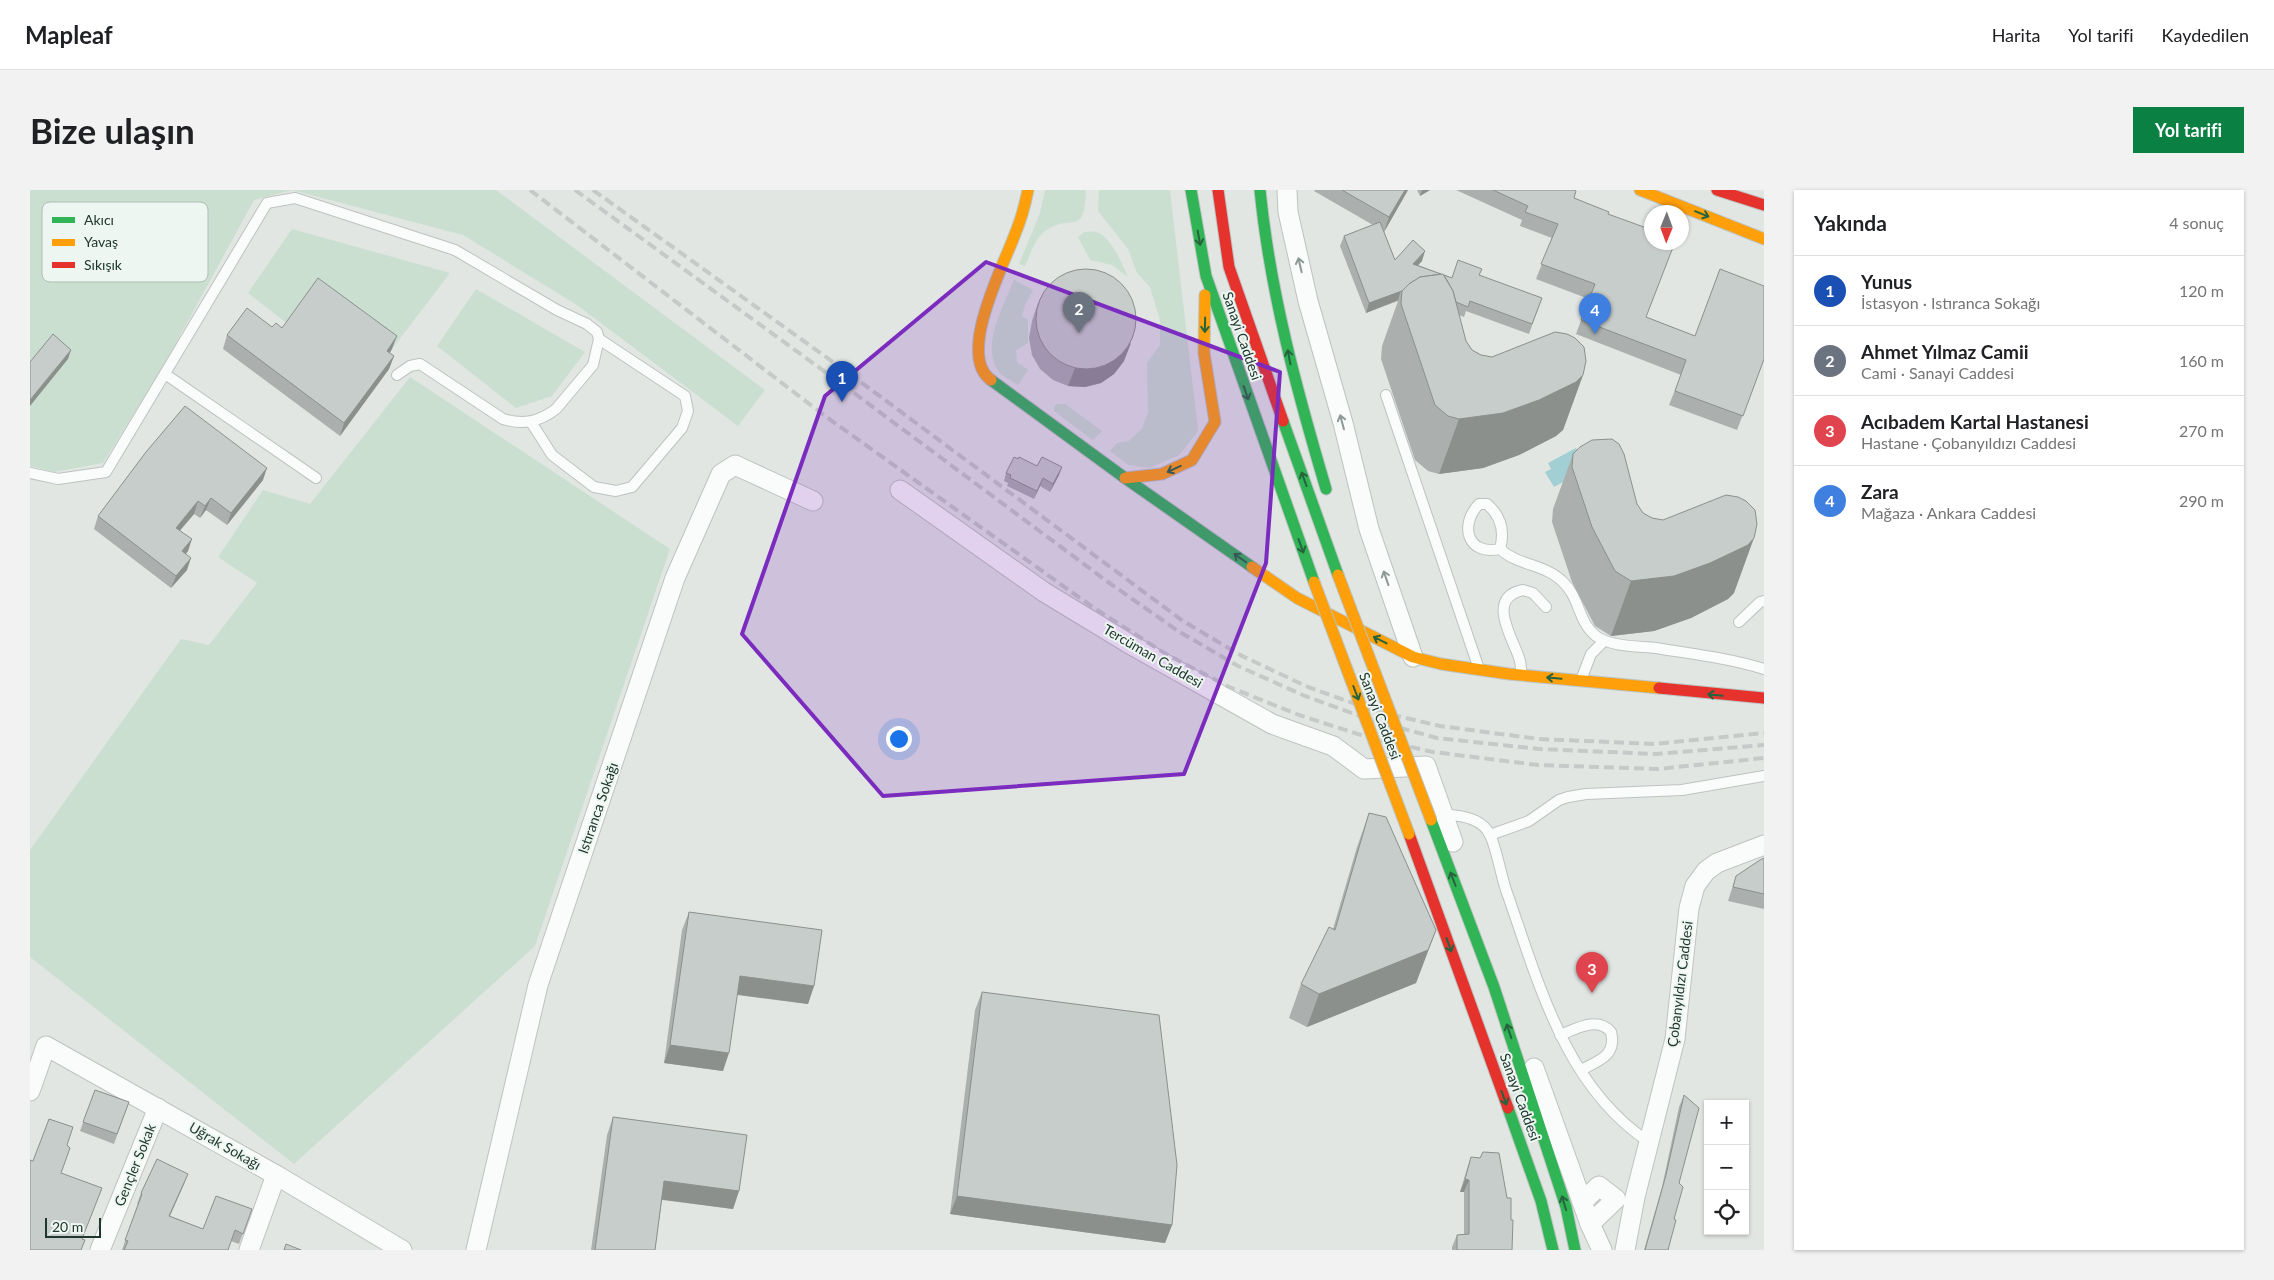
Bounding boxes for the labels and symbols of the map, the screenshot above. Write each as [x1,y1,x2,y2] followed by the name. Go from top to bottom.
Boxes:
[42,202,208,282] legend
[1644,205,1689,250] north arrow
[1694,210,1709,219] one-way arrow
[84,211,114,228] text: Akıcı
[1195,230,1205,246] one-way arrow
[84,233,118,250] text: Yavaş
[84,256,123,273] text: Sıkışık
[1295,257,1304,273] one-way arrow
[1219,290,1265,382] street label: Sanayi Caddesi
[1063,292,1095,333] pin: 2
[1579,293,1611,334] pin: 4
[1200,316,1210,333] one-way arrow
[1284,349,1294,365] one-way arrow
[826,361,858,402] pin: 1
[1242,385,1252,401] one-way arrow
[1337,414,1346,430] one-way arrow
[1167,464,1182,474] one-way arrow
[1299,472,1308,487] one-way arrow
[1297,538,1306,553] one-way arrow
[1233,553,1247,563] one-way arrow
[1381,571,1390,586] one-way arrow
[1101,620,1206,691] street label: Tercüman Caddesi
[1372,635,1387,645] one-way arrow
[1356,670,1405,762] street label: Sanayi Caddesi
[1546,673,1562,683] one-way arrow
[1351,685,1361,700] one-way arrow
[1708,690,1724,700] one-way arrow
[886,726,912,752] your location
[574,760,621,856] street label: Istıranca Sokağı
[1448,872,1457,887] one-way arrow
[1663,920,1696,1048] street label: Çobanyıldızı Caddesi
[1445,937,1454,953] one-way arrow
[1576,952,1608,993] pin: 3
[1503,1024,1513,1040] one-way arrow
[1497,1051,1544,1143] street label: Sanayi Caddesi
[1500,1090,1509,1105] one-way arrow
[186,1118,264,1173] street label: Uğrak Sokağı
[110,1120,159,1209] street label: Gençler Sokak
[1558,1195,1568,1211] one-way arrow
[45,1215,101,1238] scale bar

